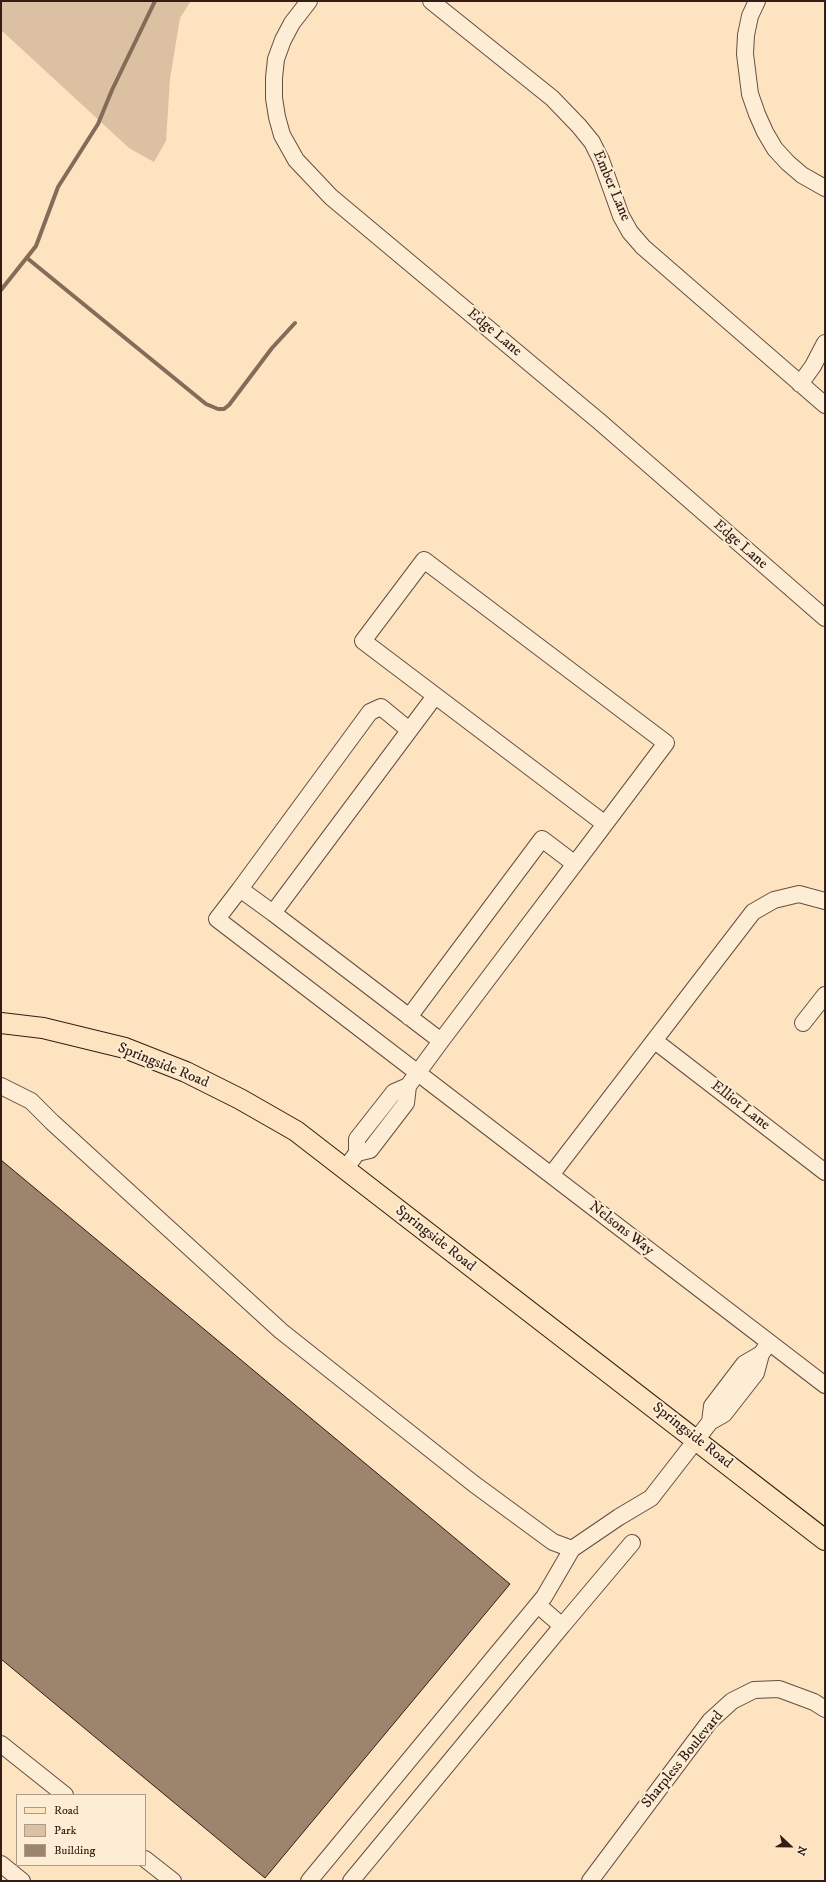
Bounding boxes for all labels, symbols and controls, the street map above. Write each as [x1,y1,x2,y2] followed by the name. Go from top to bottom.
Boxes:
[588,148,634,224] street label: Ember Lane
[463,305,525,361] street label: Edge Lane
[709,517,771,573] street label: Edge Lane
[115,1040,211,1092] street label: Springside Road
[707,1077,773,1135] street label: Elliot Lane
[585,1198,657,1260] street label: Nelsons Way
[391,1202,479,1276] street label: Springside Road
[648,1399,736,1473] street label: Springside Road
[638,1708,728,1812] street label: Sharpless Boulevard
[16,1794,146,1866] legend
[54,1803,79,1818] text: Road
[54,1823,76,1838] text: Park
[770,1826,810,1866] north arrow
[54,1843,95,1858] text: Building
[793,1844,809,1857] text: N

